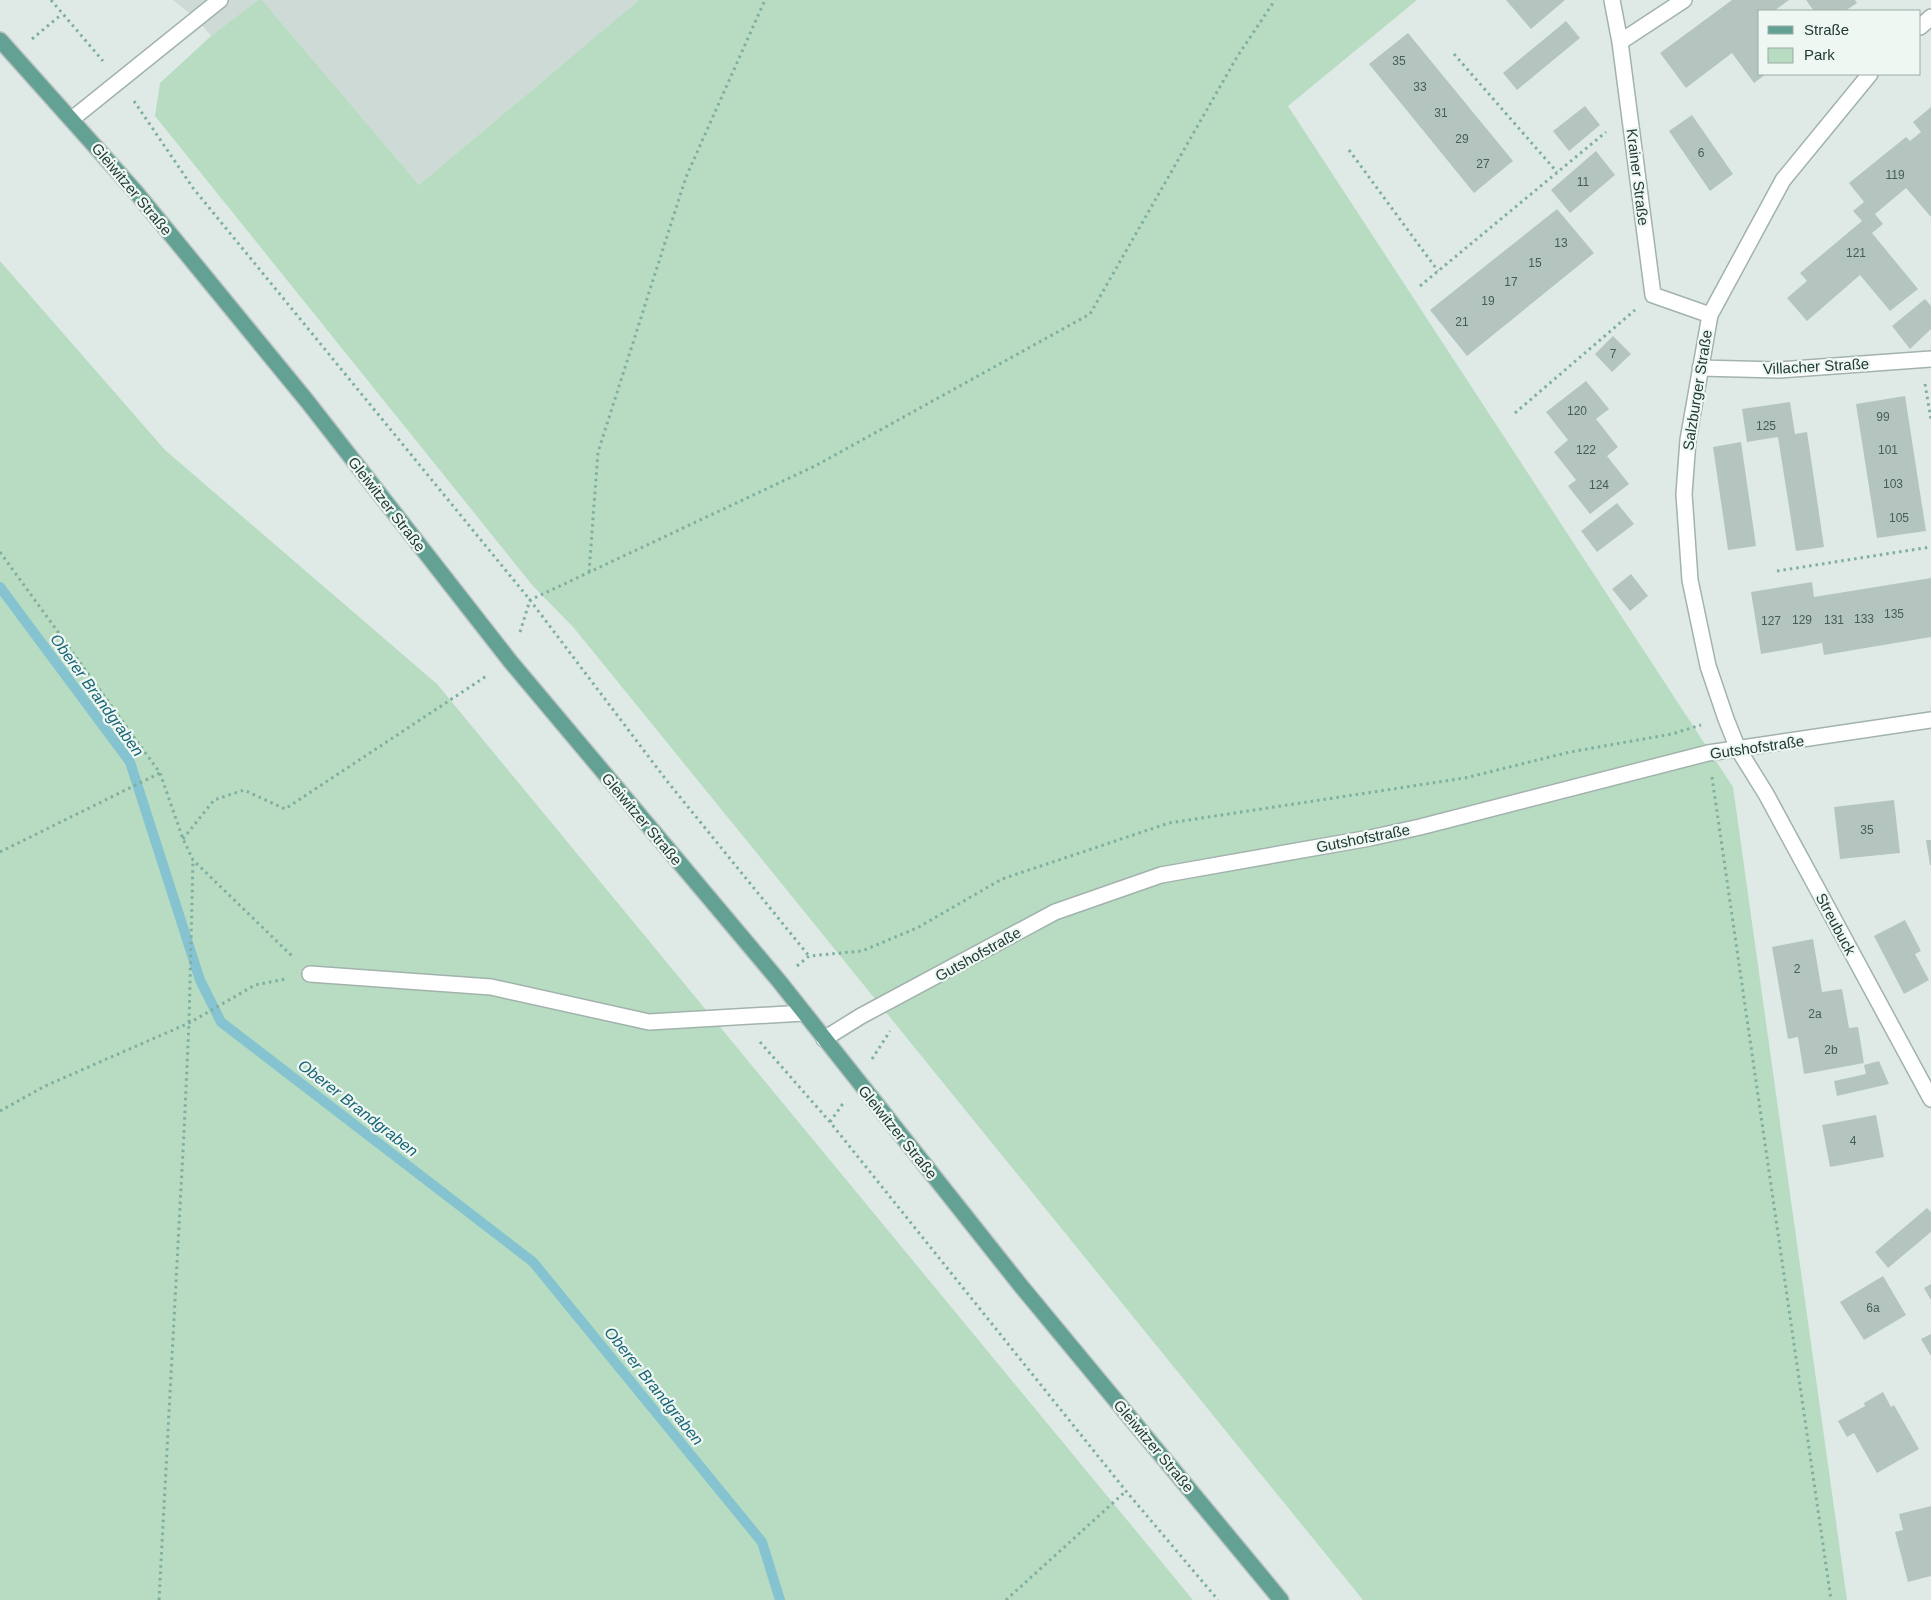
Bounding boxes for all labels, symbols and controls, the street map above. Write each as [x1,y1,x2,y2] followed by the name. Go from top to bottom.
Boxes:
[1758,10,1921,75] legend
[1804,21,1849,38] text: Straße
[1804,46,1835,63] text: Park
[1392,54,1406,68] house number: 35
[1413,80,1427,94] house number: 33
[1434,106,1448,120] house number: 31
[1624,128,1652,226] street label: Krainer Straße
[1455,132,1469,146] house number: 29
[89,139,175,239] street label: Gleiwitzer Straße
[1698,146,1705,160] house number: 6
[1476,157,1490,171] house number: 27
[1885,168,1905,182] house number: 119
[1577,175,1590,189] house number: 11
[1554,236,1568,250] house number: 13
[1846,246,1866,260] house number: 121
[1528,256,1542,270] house number: 15
[1504,275,1518,289] house number: 17
[1481,294,1495,308] house number: 19
[1455,315,1469,329] house number: 21
[1679,329,1715,451] street label: Salzburger Straße
[1610,347,1617,361] house number: 7
[1762,355,1870,377] street label: Villacher Straße
[1567,404,1587,418] house number: 120
[1876,410,1890,424] house number: 99
[1756,419,1776,433] house number: 125
[1576,443,1596,457] house number: 122
[1878,443,1898,457] house number: 101
[345,453,429,555] street label: Gleiwitzer Straße
[1883,477,1903,491] house number: 103
[1589,478,1609,492] house number: 124
[1889,511,1909,525] house number: 105
[1884,607,1904,621] house number: 135
[1854,612,1874,626] house number: 133
[1792,613,1812,627] house number: 129
[1824,613,1844,627] house number: 131
[1761,614,1781,628] house number: 127
[47,631,147,759] water label: Oberer Brandgraben
[1709,732,1805,762] street label: Gutshofstraße
[599,769,685,869] street label: Gleiwitzer Straße
[1315,821,1411,855] street label: Gutshofstraße
[1860,823,1874,837] house number: 35
[1813,890,1860,958] street label: Streubuck
[932,924,1024,984] street label: Gutshofstraße
[1794,962,1801,976] house number: 2
[1808,1007,1822,1021] house number: 2a
[1824,1043,1838,1057] house number: 2b
[295,1056,421,1160] water label: Oberer Brandgraben
[855,1082,941,1182] street label: Gleiwitzer Straße
[1850,1134,1857,1148] house number: 4
[1866,1301,1880,1315] house number: 6a
[601,1324,707,1448] water label: Oberer Brandgraben
[1111,1396,1197,1496] street label: Gleiwitzer Straße

